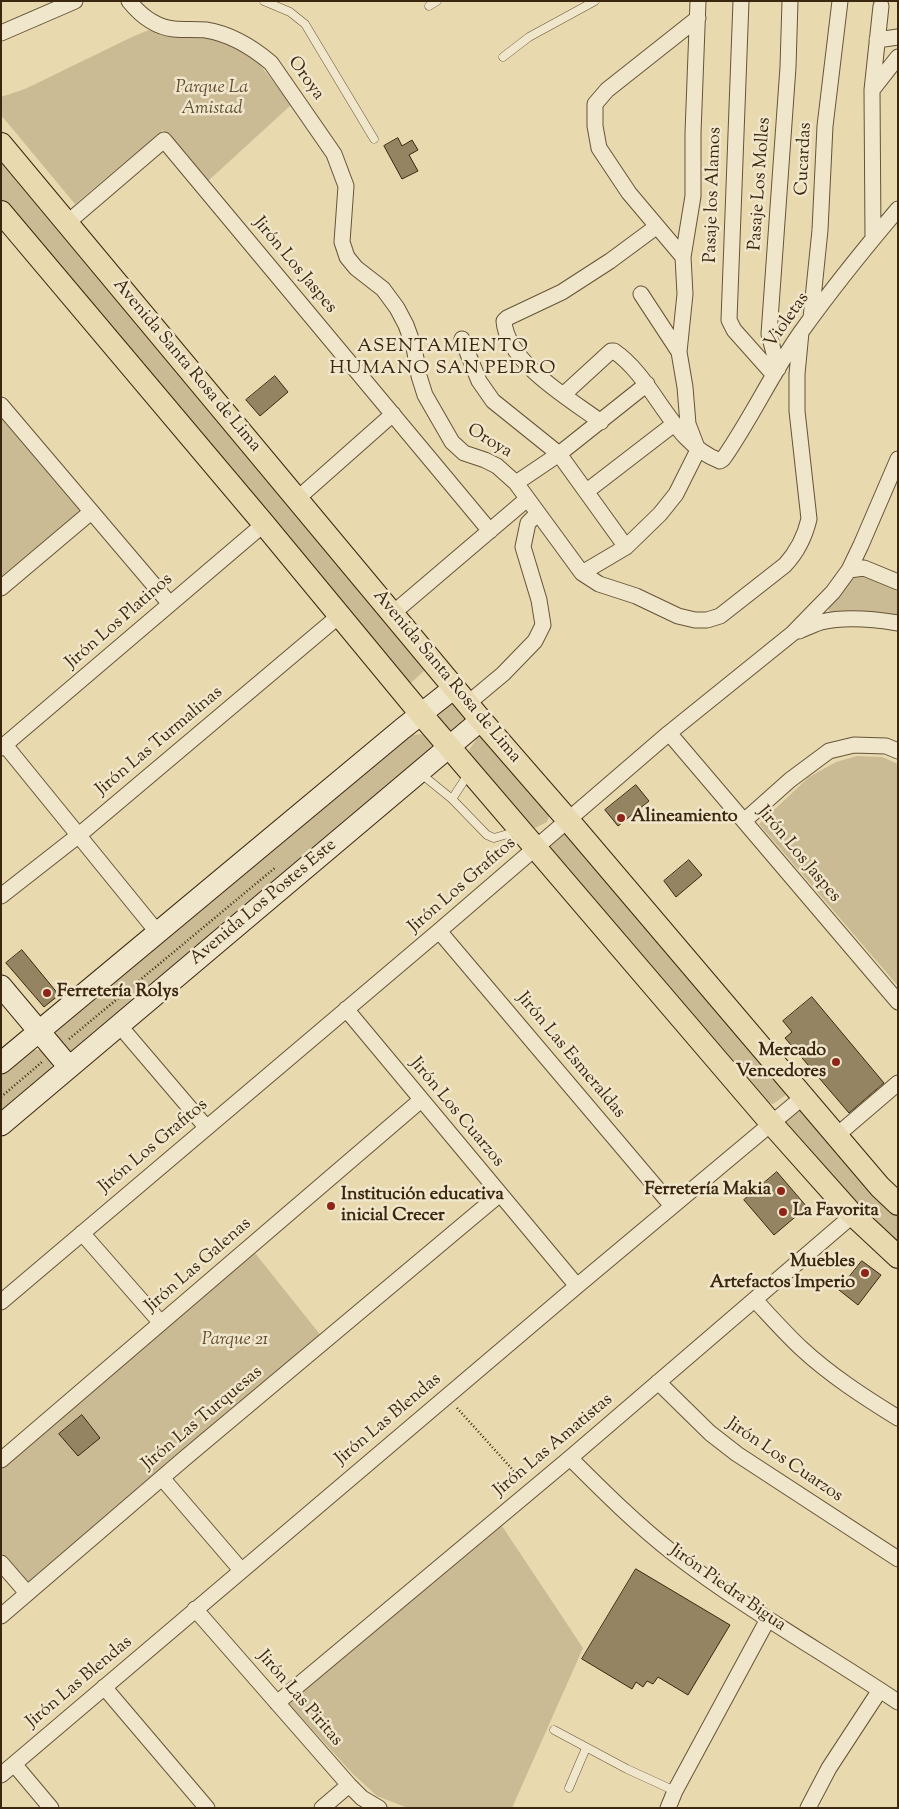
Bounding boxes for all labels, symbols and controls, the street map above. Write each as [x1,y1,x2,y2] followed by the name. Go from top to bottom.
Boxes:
[282,53,328,105] street label: Oroya
[176,78,248,120] park label: Parque La Amistad
[746,117,776,251] street label: Pasaje Los Molles
[792,122,818,196] street label: Cucardas
[701,127,727,263] street label: Pasaje los Alamos
[247,213,341,319] street label: Jirón Los Jaspes
[107,275,265,457] street label: Avenida Santa Rosa de Lima
[761,289,815,353] street label: Violetas
[328,337,558,381] district label: ASENTAMIENTO HUMANO SAN PEDRO
[463,420,515,464] street label: Oroya
[62,570,178,674] street label: Jirón Los Platinos
[367,586,525,768] street label: Avenida Santa Rosa de Lima
[92,683,228,801] street label: Jirón Las Turmalinas
[751,802,845,908] street label: Jirón Los Jaspes
[631,807,738,829] place label: Alineamiento
[615,812,627,824] marker: Alineamiento
[405,833,521,939] street label: Jirón Los Grafitos
[186,835,342,971] street label: Avenida Los Postes Este
[57,982,178,1004] place label: Ferretería Rolys
[41,987,53,999] marker: Ferretería Rolys
[511,989,629,1123] street label: Jirón Las Esmeraldas
[736,1041,826,1084] place label: Mercado Vencedores
[404,1054,508,1172] street label: Jirón Los Cuarzos
[830,1056,842,1068] marker: Mercado Vencedores
[95,1095,213,1199] street label: Jirón Los Grafitos
[645,1180,771,1202] place label: Ferretería Makia
[341,1185,504,1228] place label: Institución educativa inicial Crecer
[775,1185,787,1197] marker: Ferretería Makia
[325,1200,337,1212] marker: Institución educativa inicial Crecer
[793,1201,879,1223] place label: La Favorita
[777,1206,789,1218] marker: La Favorita
[141,1214,257,1318] street label: Jirón Las Galenas
[710,1252,855,1294] place label: Muebles Artefactos Imperio
[859,1267,871,1279] marker: Muebles Artefactos Imperio
[202,1330,268,1352] park label: Parque 21
[138,1362,268,1476] street label: Jirón Las Turquesas
[332,1369,446,1471] street label: Jirón Las Blendas
[490,1390,618,1502] street label: Jirón Las Amatistas
[722,1414,846,1508] street label: Jirón Los Cuarzos
[665,1541,789,1637] street label: Jirón Piedra Bigua
[23,1632,137,1734] street label: Jirón Las Blendas
[252,1647,346,1751] street label: Jirón Las Piritas

